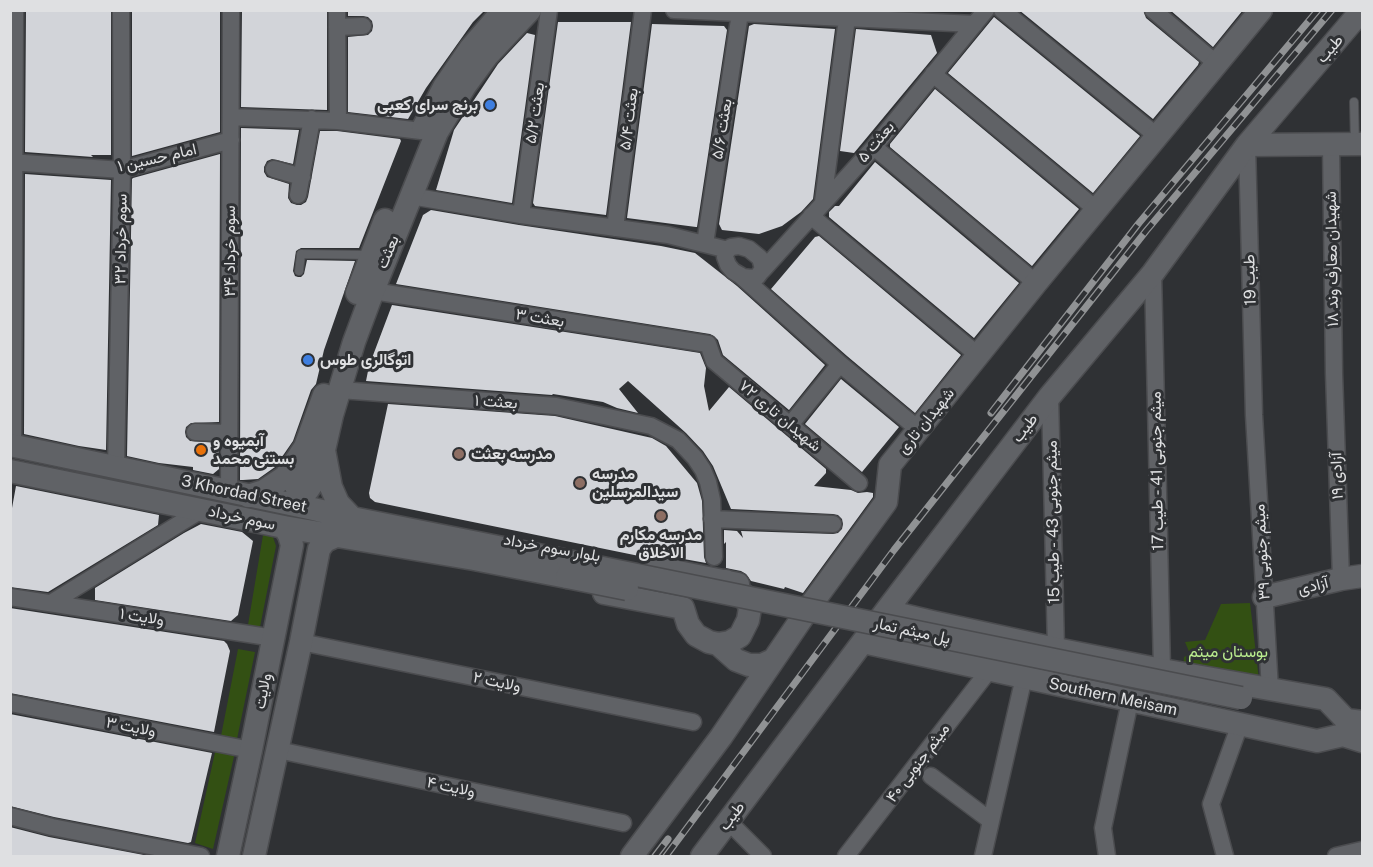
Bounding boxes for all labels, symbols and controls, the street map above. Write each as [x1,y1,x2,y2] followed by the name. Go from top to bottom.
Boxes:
[1313,31,1347,67] street label: طیب
[521,81,549,145] street label: بعثت ۵/۲
[616,87,642,151] street label: بعثت ۵/۴
[377,95,478,115] place label: برنج سرای کعبی
[708,97,736,161] street label: بعثت ۵/۶
[483,98,497,112] marker: برنج سرای کعبی
[853,118,899,166] street label: بعثت ۵
[116,140,198,176] street label: امام حسین ۱
[1321,191,1343,327] street label: شهیدان معارف وند ۱۸
[111,194,131,284] street label: سوم خرداد ۳۲
[220,205,240,297] street label: سوم خرداد ۳۴
[373,232,403,272] street label: بعثت
[1240,254,1260,306] street label: طیب 19
[514,305,566,331] street label: بعثت ۳
[320,350,411,370] place label: اتوگالری طوس
[301,353,315,367] marker: اتوگالری طوس
[735,376,825,456] street label: شهیدان تاری ۷۲
[894,384,958,458] street label: شهیدان تاری
[474,391,518,413] street label: بعثت ۱
[1146,391,1168,551] street label: میثم جنوبی 41 - طیب 17
[1008,410,1042,446] street label: طیب
[213,431,294,469] place label: آبمیوه و بستنی محمد
[1042,440,1064,604] street label: میثم جنوبی 43 - طیب 15
[194,443,208,457] marker: آبمیوه و بستنی محمد
[471,444,553,464] place label: مدرسه بعثت
[452,447,466,461] marker: مدرسه بعثت
[1327,452,1347,500] street label: آزادی ۱۹
[592,464,678,502] place label: مدرسه سیدالمرسلین
[179,471,309,517] street label: 3 Khordad Street
[573,476,587,490] marker: مدرسه سیدالمرسلین
[207,502,277,534] street label: سوم خرداد
[1250,504,1274,600] street label: میثم جنوبی ۳۹
[654,509,668,523] marker: مدرسه مکارم الاخلاق
[620,525,702,563] place label: مدرسه مکارم الاخلاق
[502,530,602,566] street label: بلوار سوم خرداد
[1296,573,1330,599] street label: آزادی
[118,604,166,630] street label: ولایت ۱
[872,614,952,648] street label: پل میثم تمار
[1188,642,1268,662] park label: بوستان میثم
[471,668,523,696] street label: ولایت ۲
[250,671,276,711] street label: ولایت
[1047,674,1179,720] street label: Southern Meisam
[104,713,158,741] street label: ولایت ۳
[882,720,954,806] street label: میثم جنوبی ۴۰
[425,773,477,801] street label: ولایت ۴
[715,798,749,834] street label: طیب

